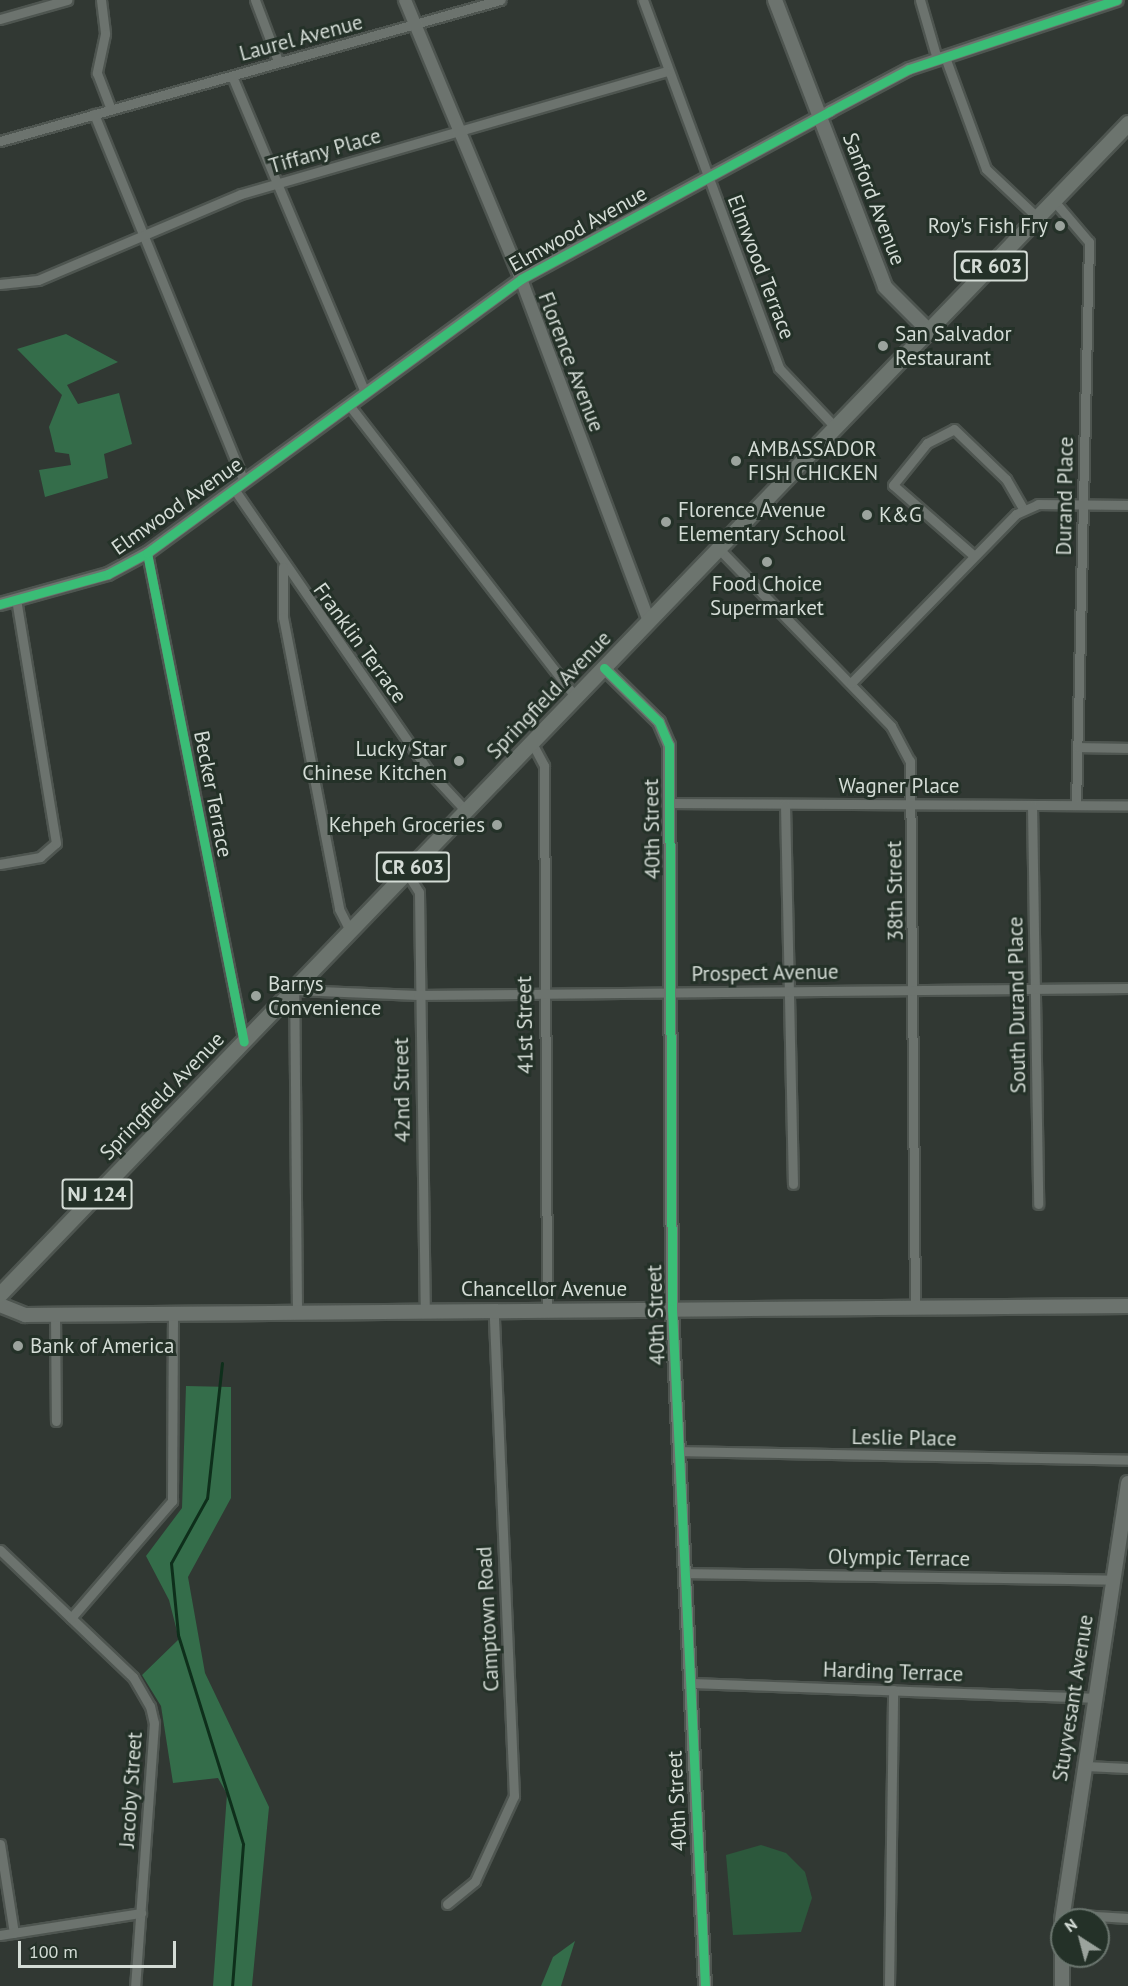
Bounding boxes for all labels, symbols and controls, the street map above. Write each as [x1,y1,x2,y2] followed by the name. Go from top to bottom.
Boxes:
[236,9,366,67] street label: Laurel Avenue
[266,123,384,179] street label: Tiffany Place
[837,129,911,269] street label: Sanford Avenue
[504,180,652,278] street label: Elmwood Avenue
[722,191,800,343] street label: Elmwood Terrace
[928,213,1048,239] place label: Roy's Fish Fry
[1053,219,1067,233] marker: Roy's Fish Fry
[954,249,1028,283] road number: CR 603
[533,288,609,436] street label: Florence Avenue
[895,321,1012,371] place label: San Salvador Restaurant
[876,339,890,353] marker: San Salvador Restaurant
[748,436,878,486] place label: AMBASSADOR FISH CHICKEN
[1051,436,1079,556] street label: Durand Place
[106,451,248,561] street label: Elmwood Avenue
[729,454,743,468] marker: AMBASSADOR FISH CHICKEN
[678,497,846,547] place label: Florence Avenue Elementary School
[879,502,922,528] place label: K&G
[860,508,874,522] marker: K&G
[659,515,673,529] marker: Florence Avenue Elementary School
[760,555,774,569] marker: Food Choice Supermarket
[710,571,824,621] place label: Food Choice Supermarket
[308,578,412,708] street label: Franklin Terrace
[481,626,617,764] street label: Springfield Avenue
[188,728,238,860] street label: Becker Terrace
[302,736,447,786] place label: Lucky Star Chinese Kitchen
[452,754,466,768] marker: Lucky Star Chinese Kitchen
[838,773,960,799] street label: Wagner Place
[639,778,665,880] street label: 40th Street
[329,812,485,838] place label: Kehpeh Groceries
[490,818,504,832] marker: Kehpeh Groceries
[882,840,908,942] street label: 38th Street
[376,850,450,884] road number: CR 603
[1003,916,1031,1094] street label: South Durand Place
[691,959,839,987] street label: Prospect Avenue
[268,971,381,1021] place label: Barrys Convenience
[512,976,538,1074] street label: 41st Street
[249,989,263,1003] marker: Barrys Convenience
[94,1027,230,1165] street label: Springfield Avenue
[388,1037,416,1143] street label: 42nd Street
[61,1177,133,1211] road number: NJ 124
[642,1264,670,1366] street label: 40th Street
[461,1276,627,1302] street label: Chancellor Avenue
[30,1333,176,1359] place label: Bank of America
[11,1339,25,1353] marker: Bank of America
[851,1424,957,1452] street label: Leslie Place
[827,1544,971,1572] street label: Olympic Terrace
[472,1546,504,1692] street label: Camptown Road
[1047,1613,1099,1783] street label: Stuyvesant Avenue
[822,1657,964,1687] street label: Harding Terrace
[114,1731,148,1849] street label: Jacoby Street
[662,1750,692,1852] street label: 40th Street
[1050,1908,1110,1968] north arrow
[1060,1914,1081,1936] text: N
[21,1929,178,1967] scale bar
[29,1940,78,1963] text: 100 m

